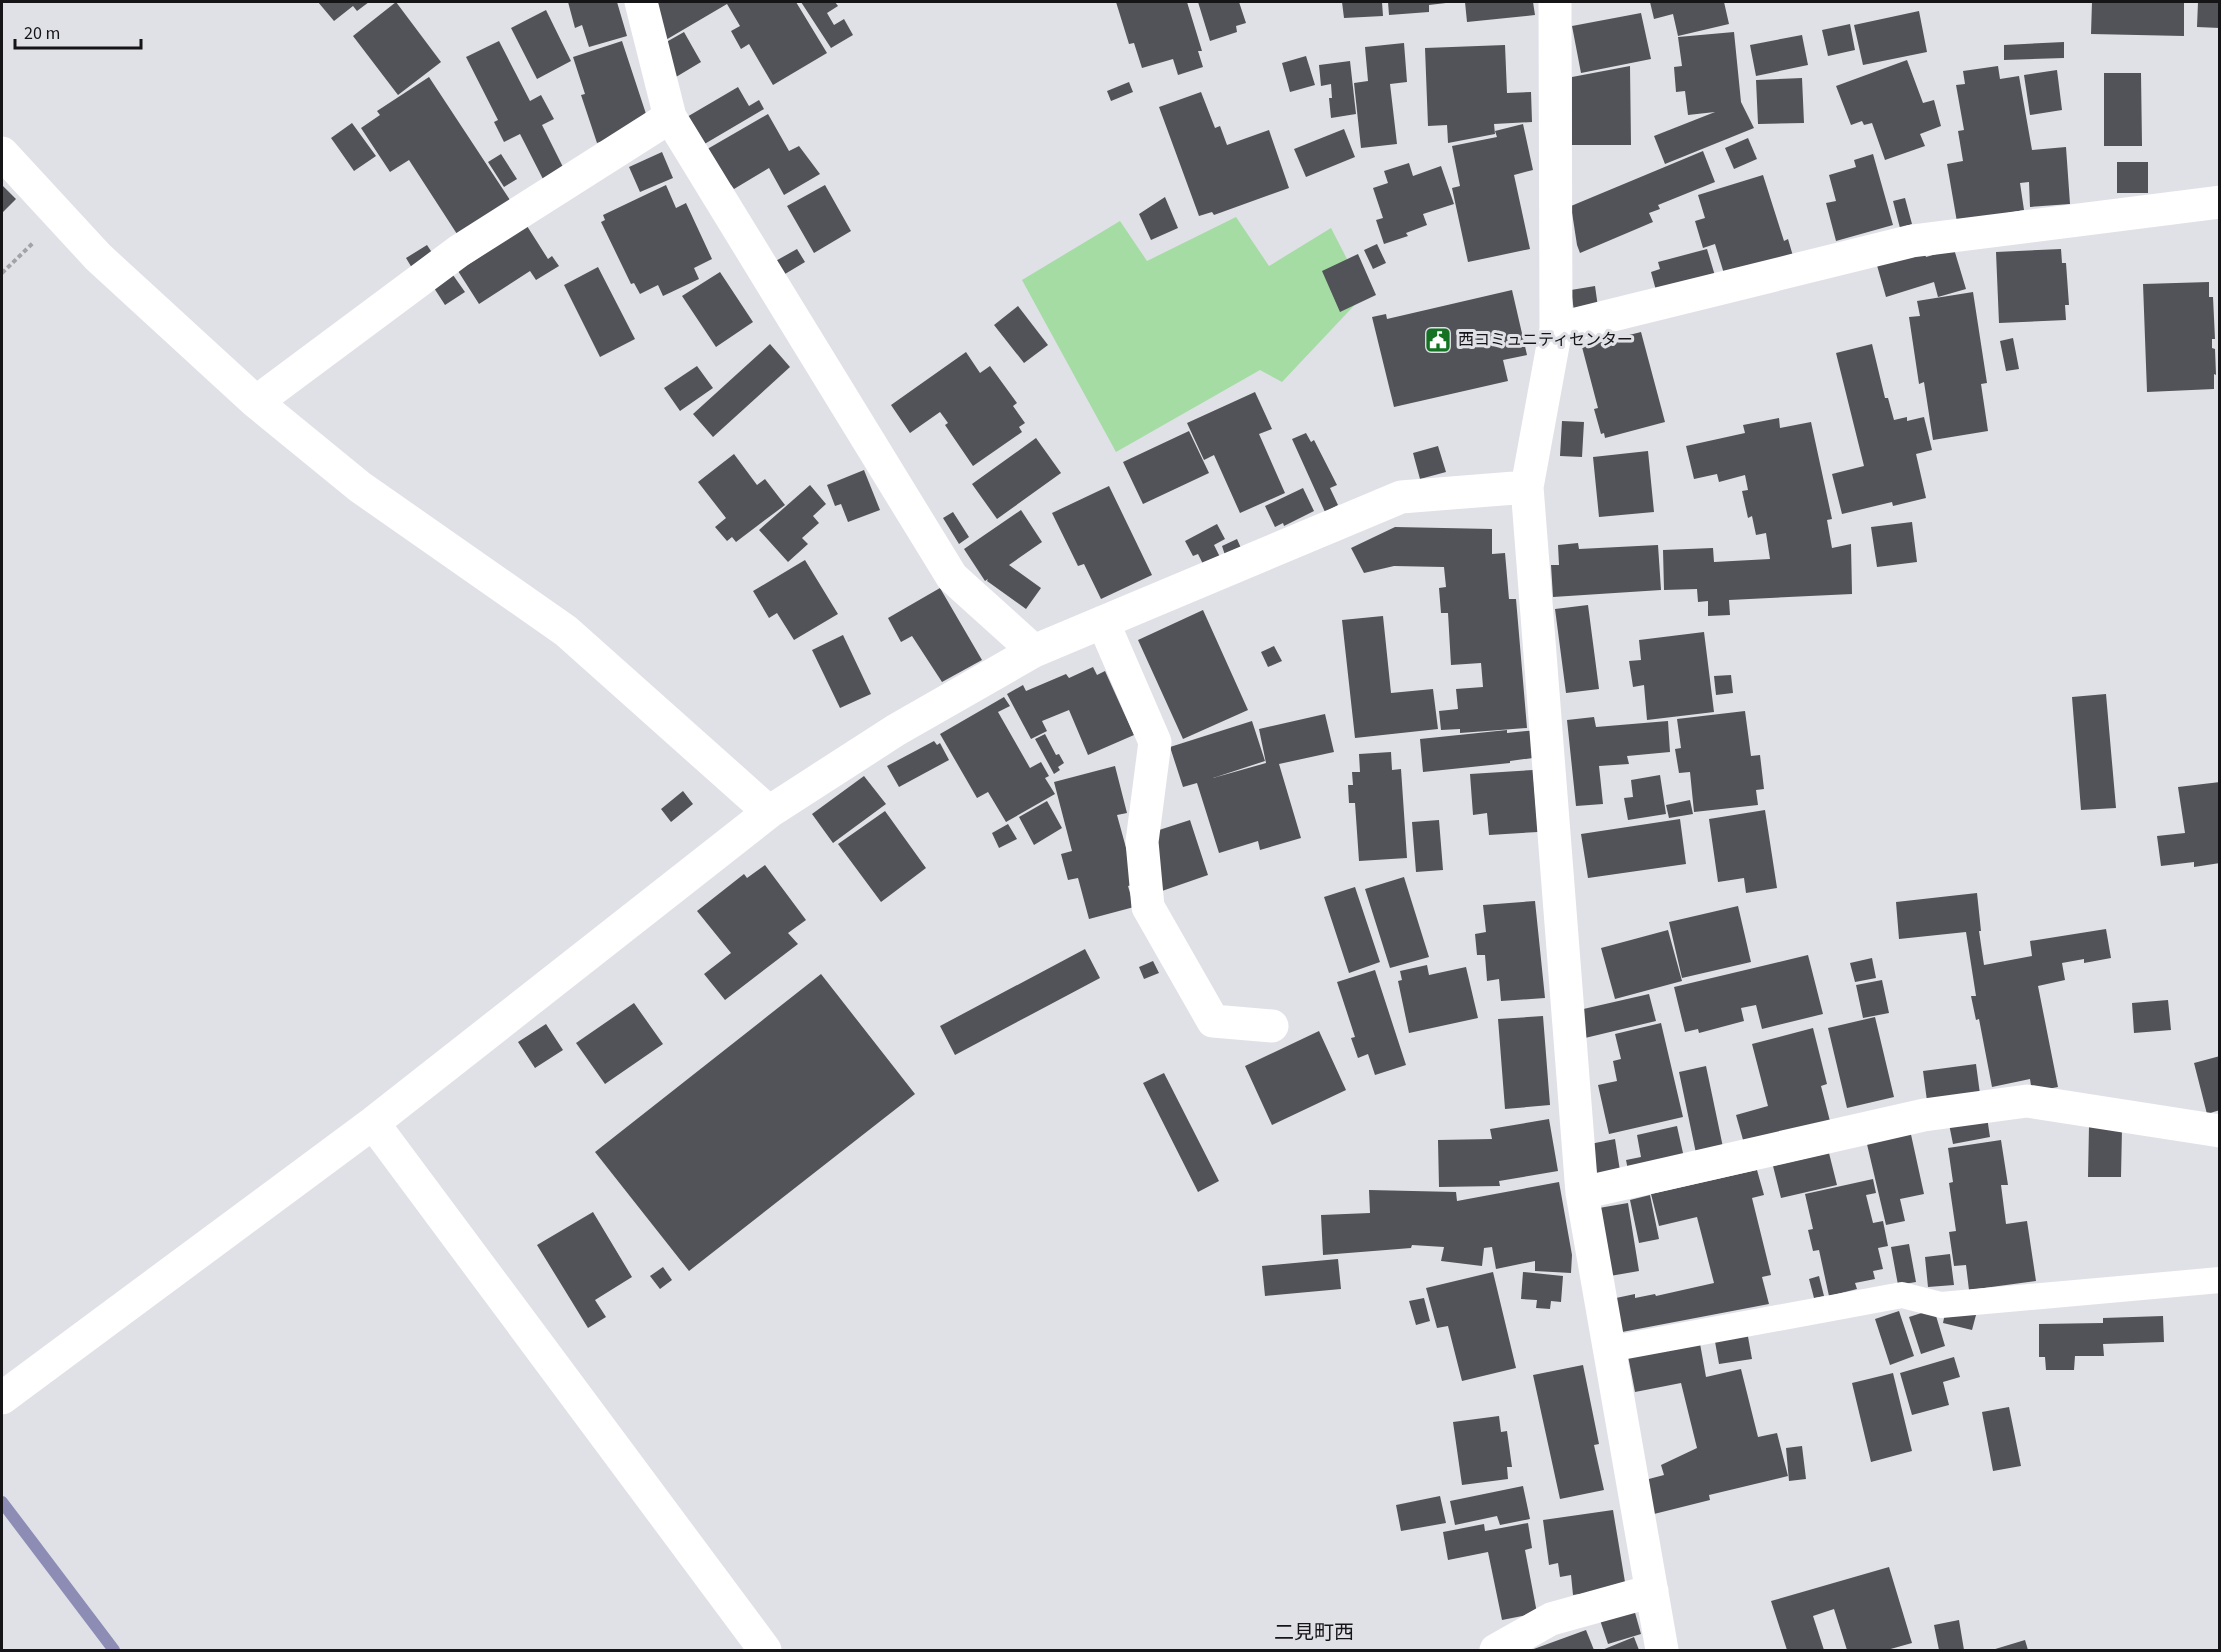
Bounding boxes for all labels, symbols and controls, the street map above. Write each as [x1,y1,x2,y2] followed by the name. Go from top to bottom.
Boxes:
[15,12,141,50] scale bar
[24,21,60,46] text: 20 m
[1423,325,1453,355] public building icon: 西コミュニティセンター
[1458,329,1633,351] place label: 西コミュニティセンター
[1274,1619,1354,1647] district label: 二見町西

